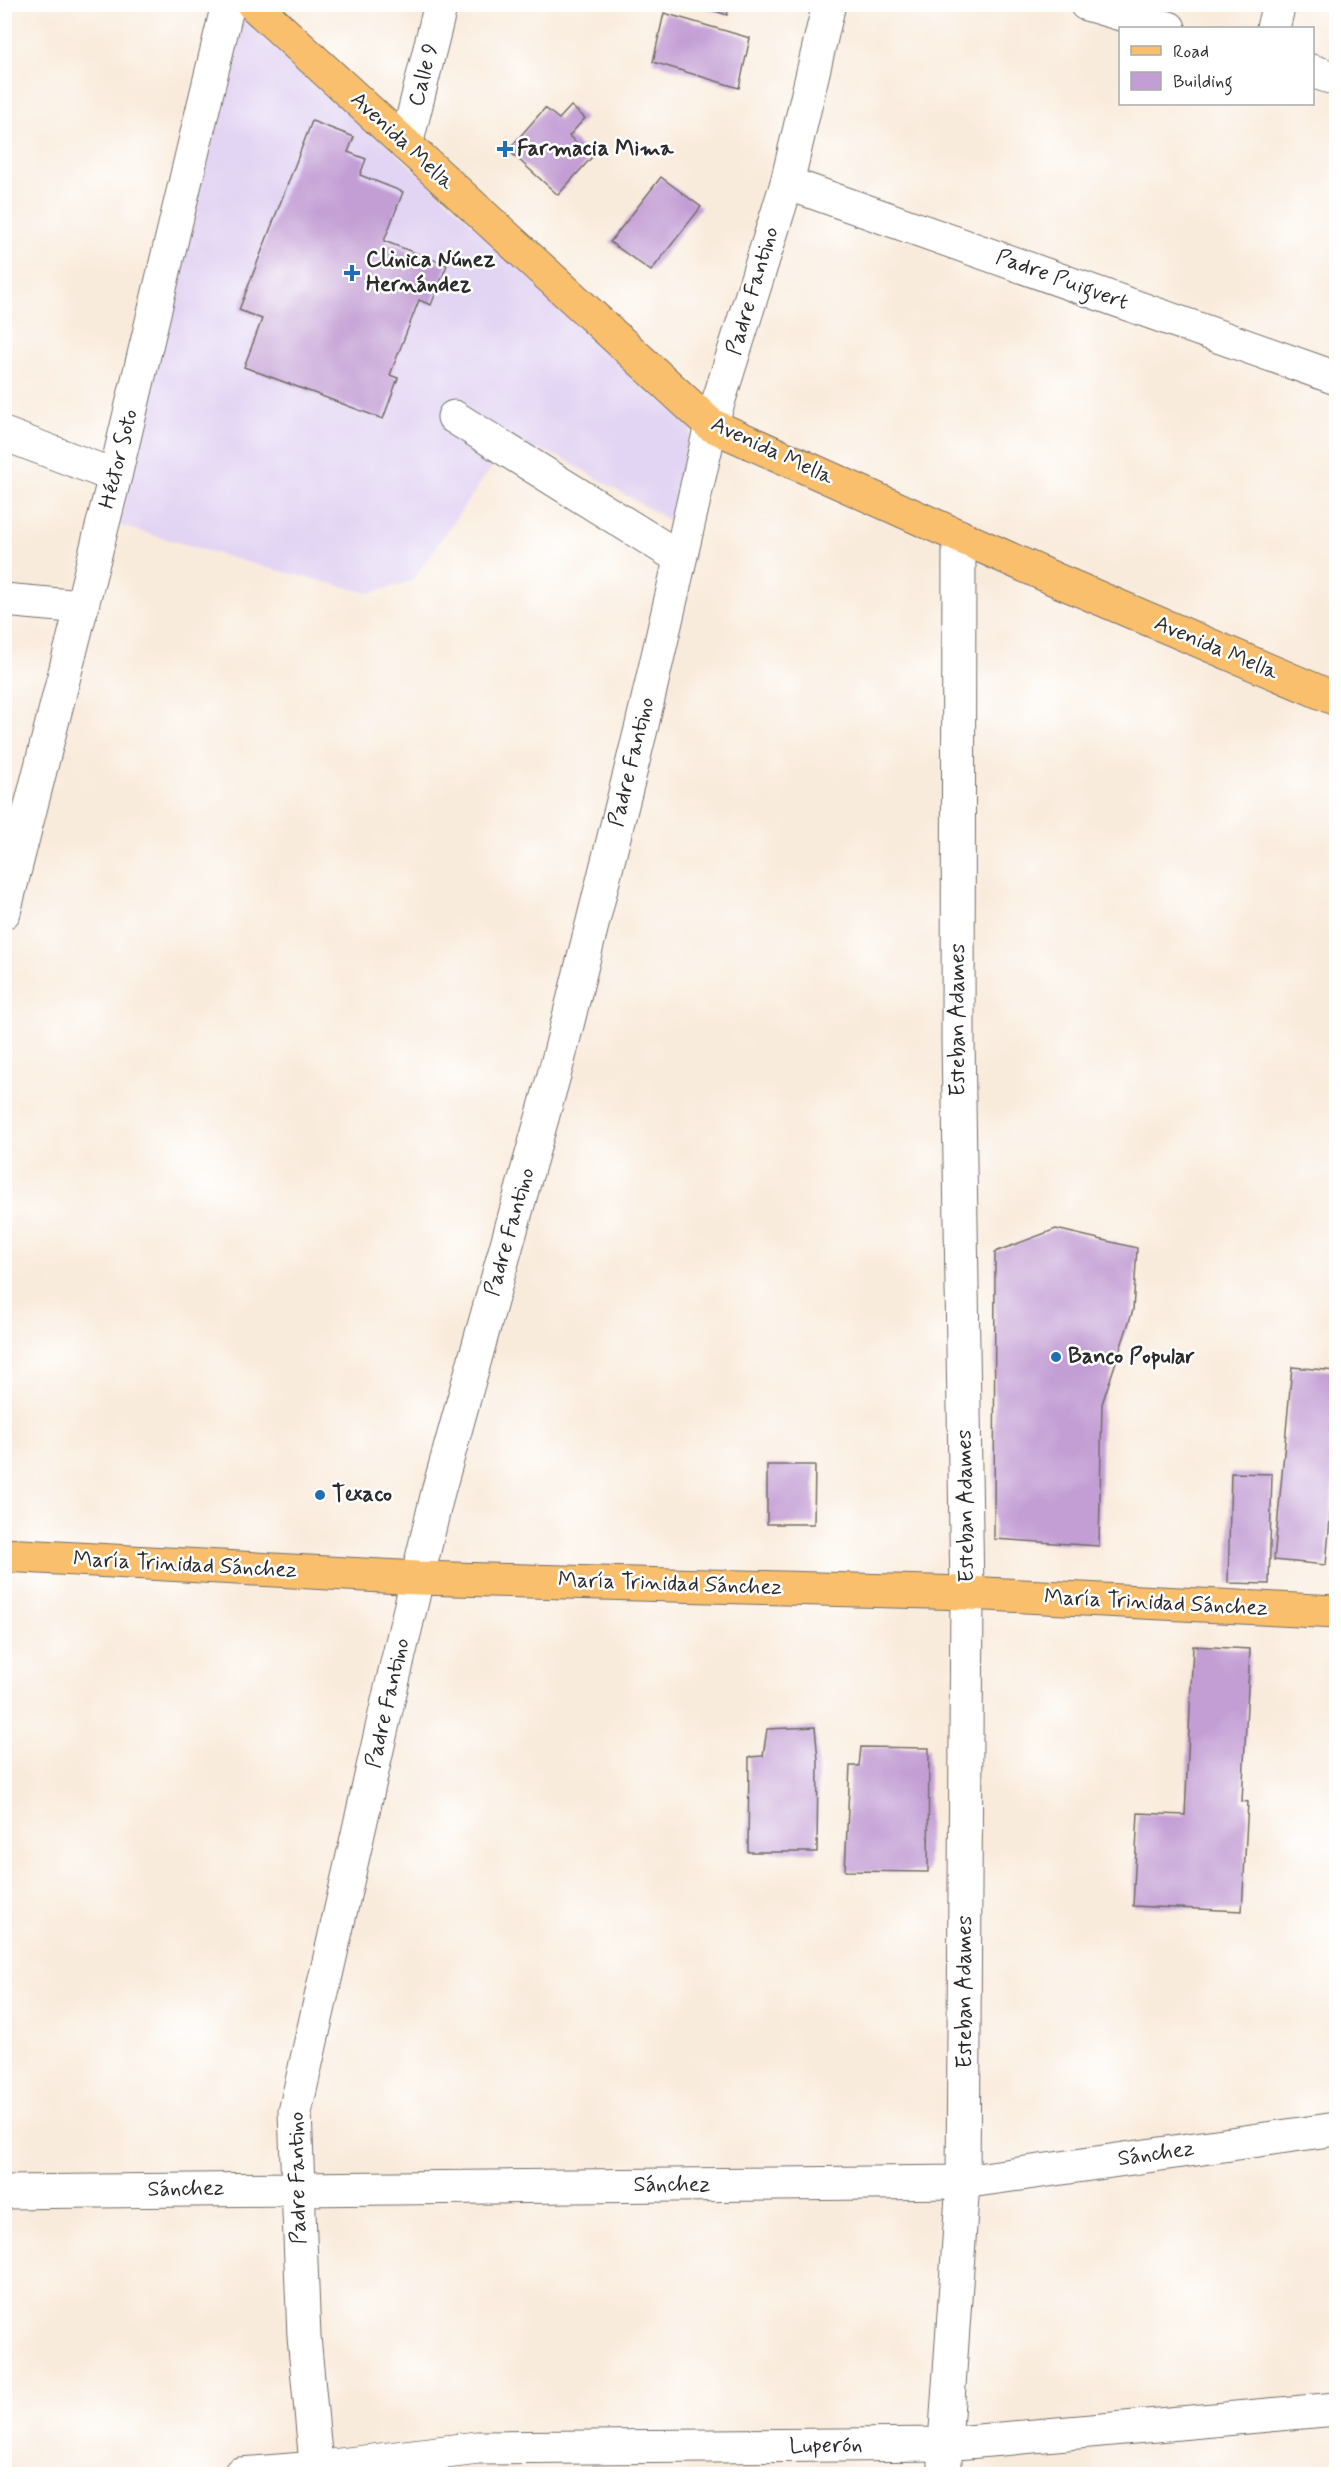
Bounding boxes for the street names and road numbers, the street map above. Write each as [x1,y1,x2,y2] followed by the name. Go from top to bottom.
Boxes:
[403,41,445,109] street label: Calle 9
[344,86,460,197] street label: Avenida Mella
[720,224,786,358] street label: Padre Fantino
[991,243,1132,320] street label: Padre Puigvert
[93,406,145,512] street label: Héctor Soto
[706,410,838,492] street label: Avenida Mella
[1150,609,1283,687] street label: Avenida Mella
[602,694,662,830] street label: Padre Fantino
[944,943,972,1097] street label: Esteban Adames
[478,1164,542,1300] street label: Padre Fantino
[951,1429,981,1583] street label: Esteban Adames
[72,1545,298,1585] street label: María Trinidad Sánchez
[557,1566,783,1602] street label: María Trinidad Sánchez
[1043,1583,1269,1623] street label: María Trinidad Sánchez
[359,1635,417,1771] street label: Padre Fantino
[951,1915,979,2069] street label: Esteban Adames
[283,2111,313,2245] street label: Padre Fantino
[1116,2135,1196,2173] street label: Sánchez
[633,2171,711,2199] street label: Sánchez
[147,2174,225,2204] street label: Sánchez
[789,2431,863,2461] street label: Luperón

